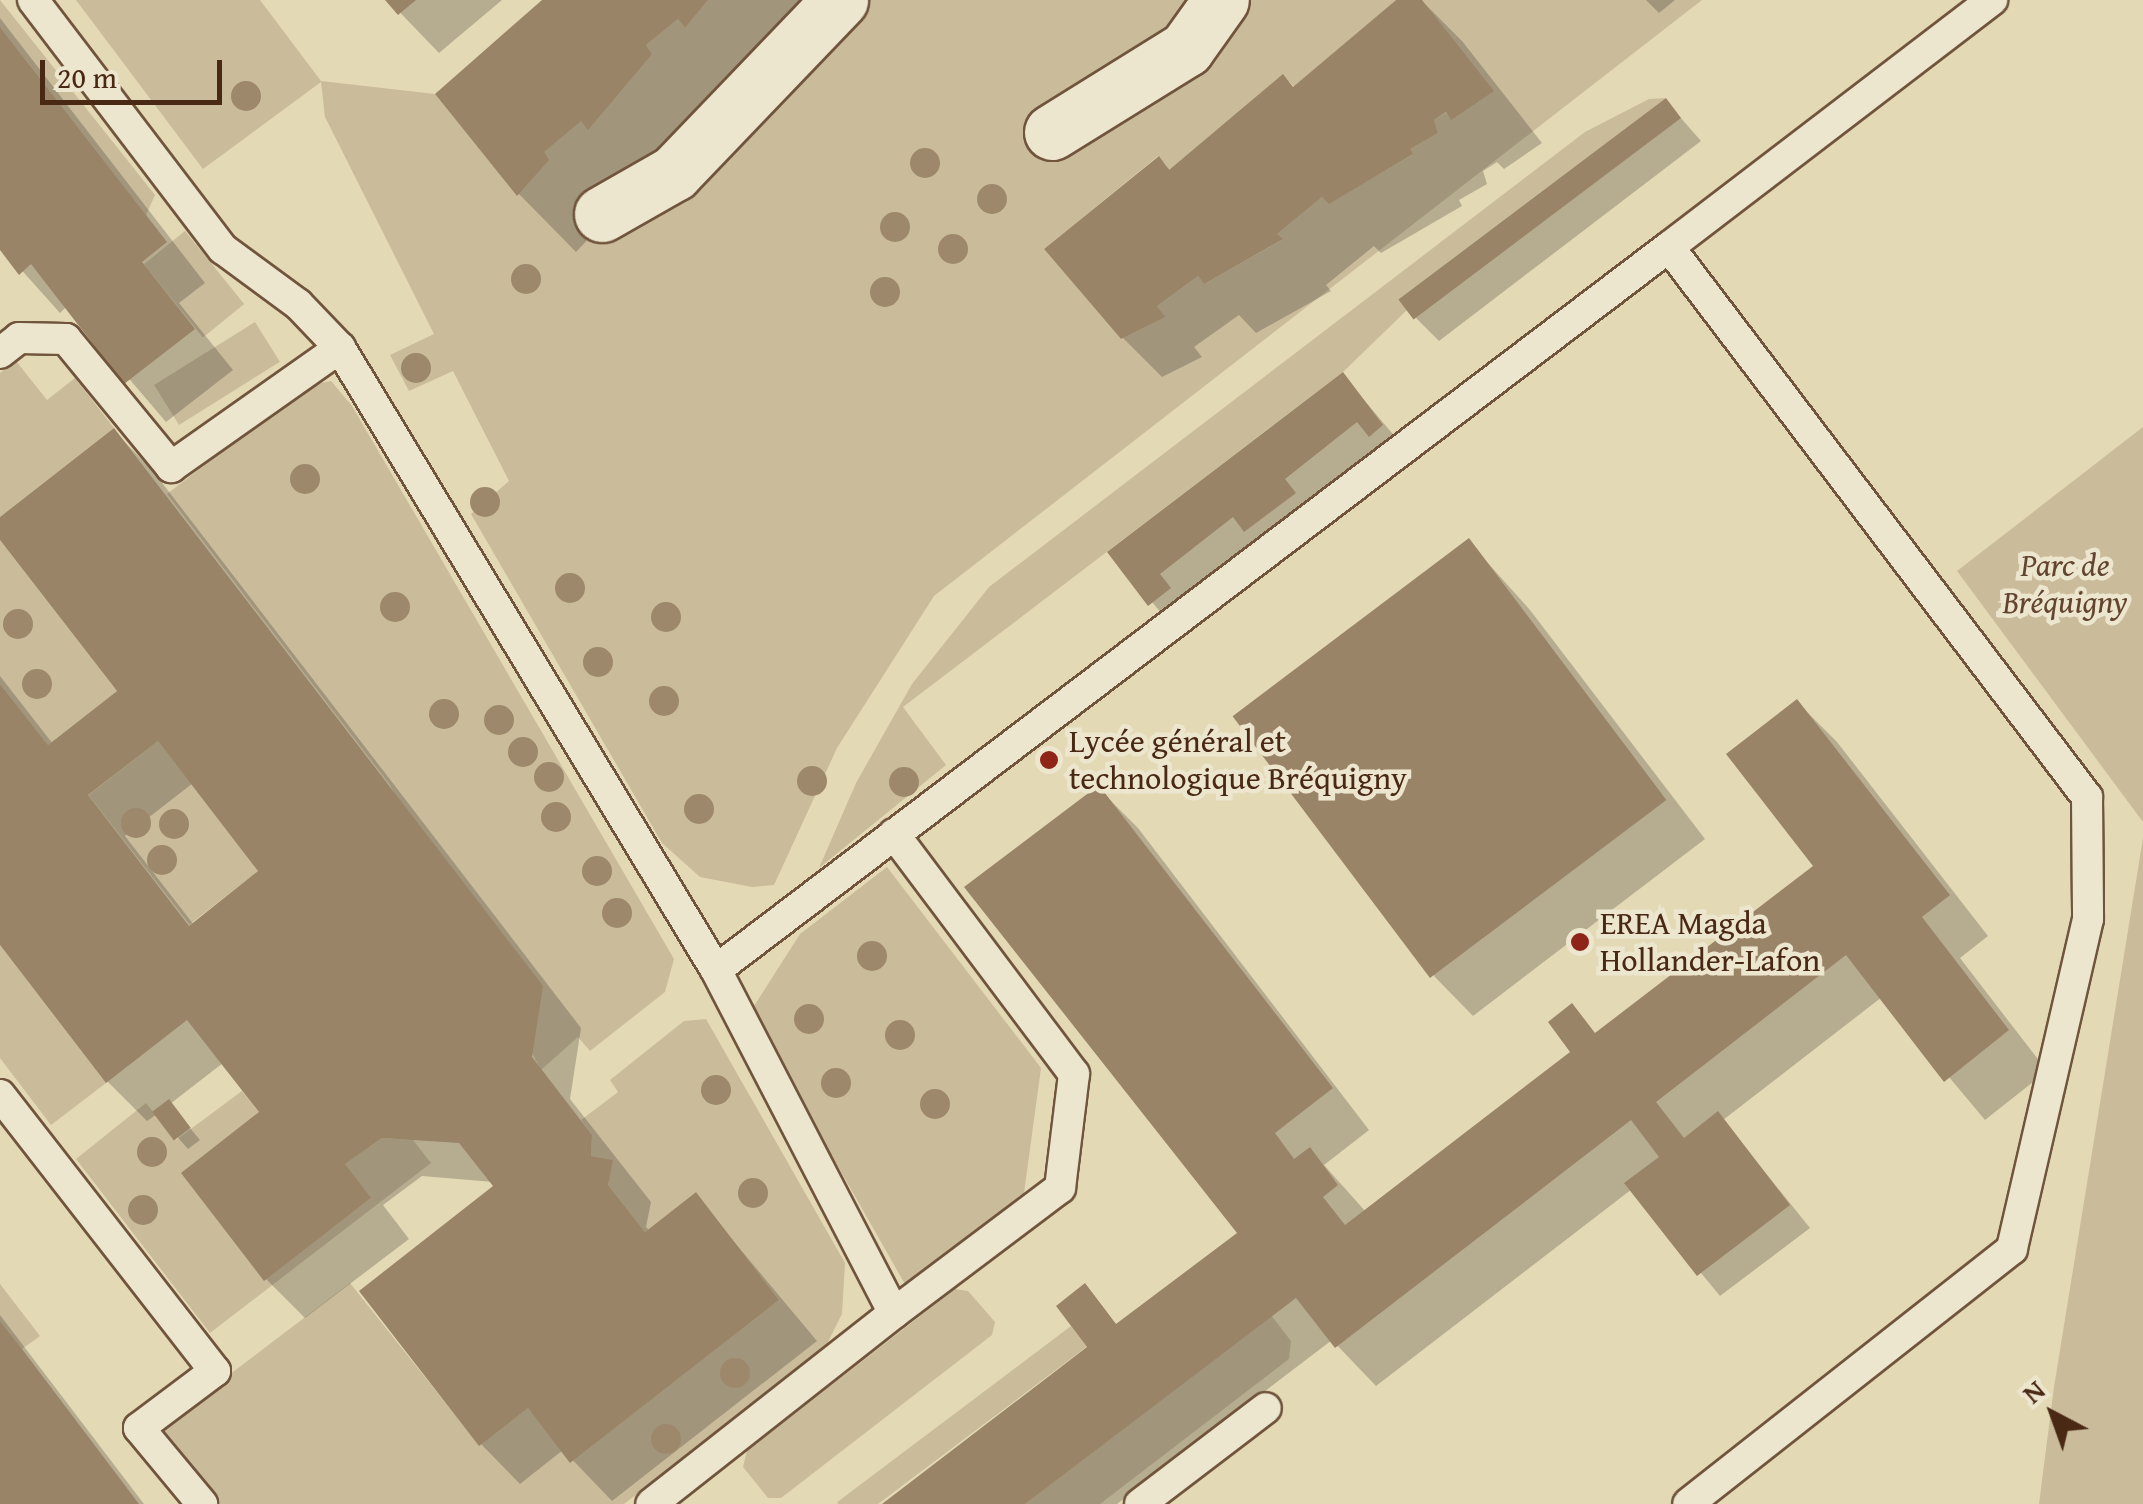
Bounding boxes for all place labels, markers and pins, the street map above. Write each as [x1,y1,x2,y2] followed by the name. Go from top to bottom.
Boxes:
[1069,723,1407,798] place label: Lycée général et technologique Bréquigny
[1038,749,1060,771] marker: Lycée général et technologique Bréquigny
[1600,905,1820,980] place label: EREA Magda Hollander-Lafon
[1569,931,1591,953] marker: EREA Magda Hollander-Lafon

